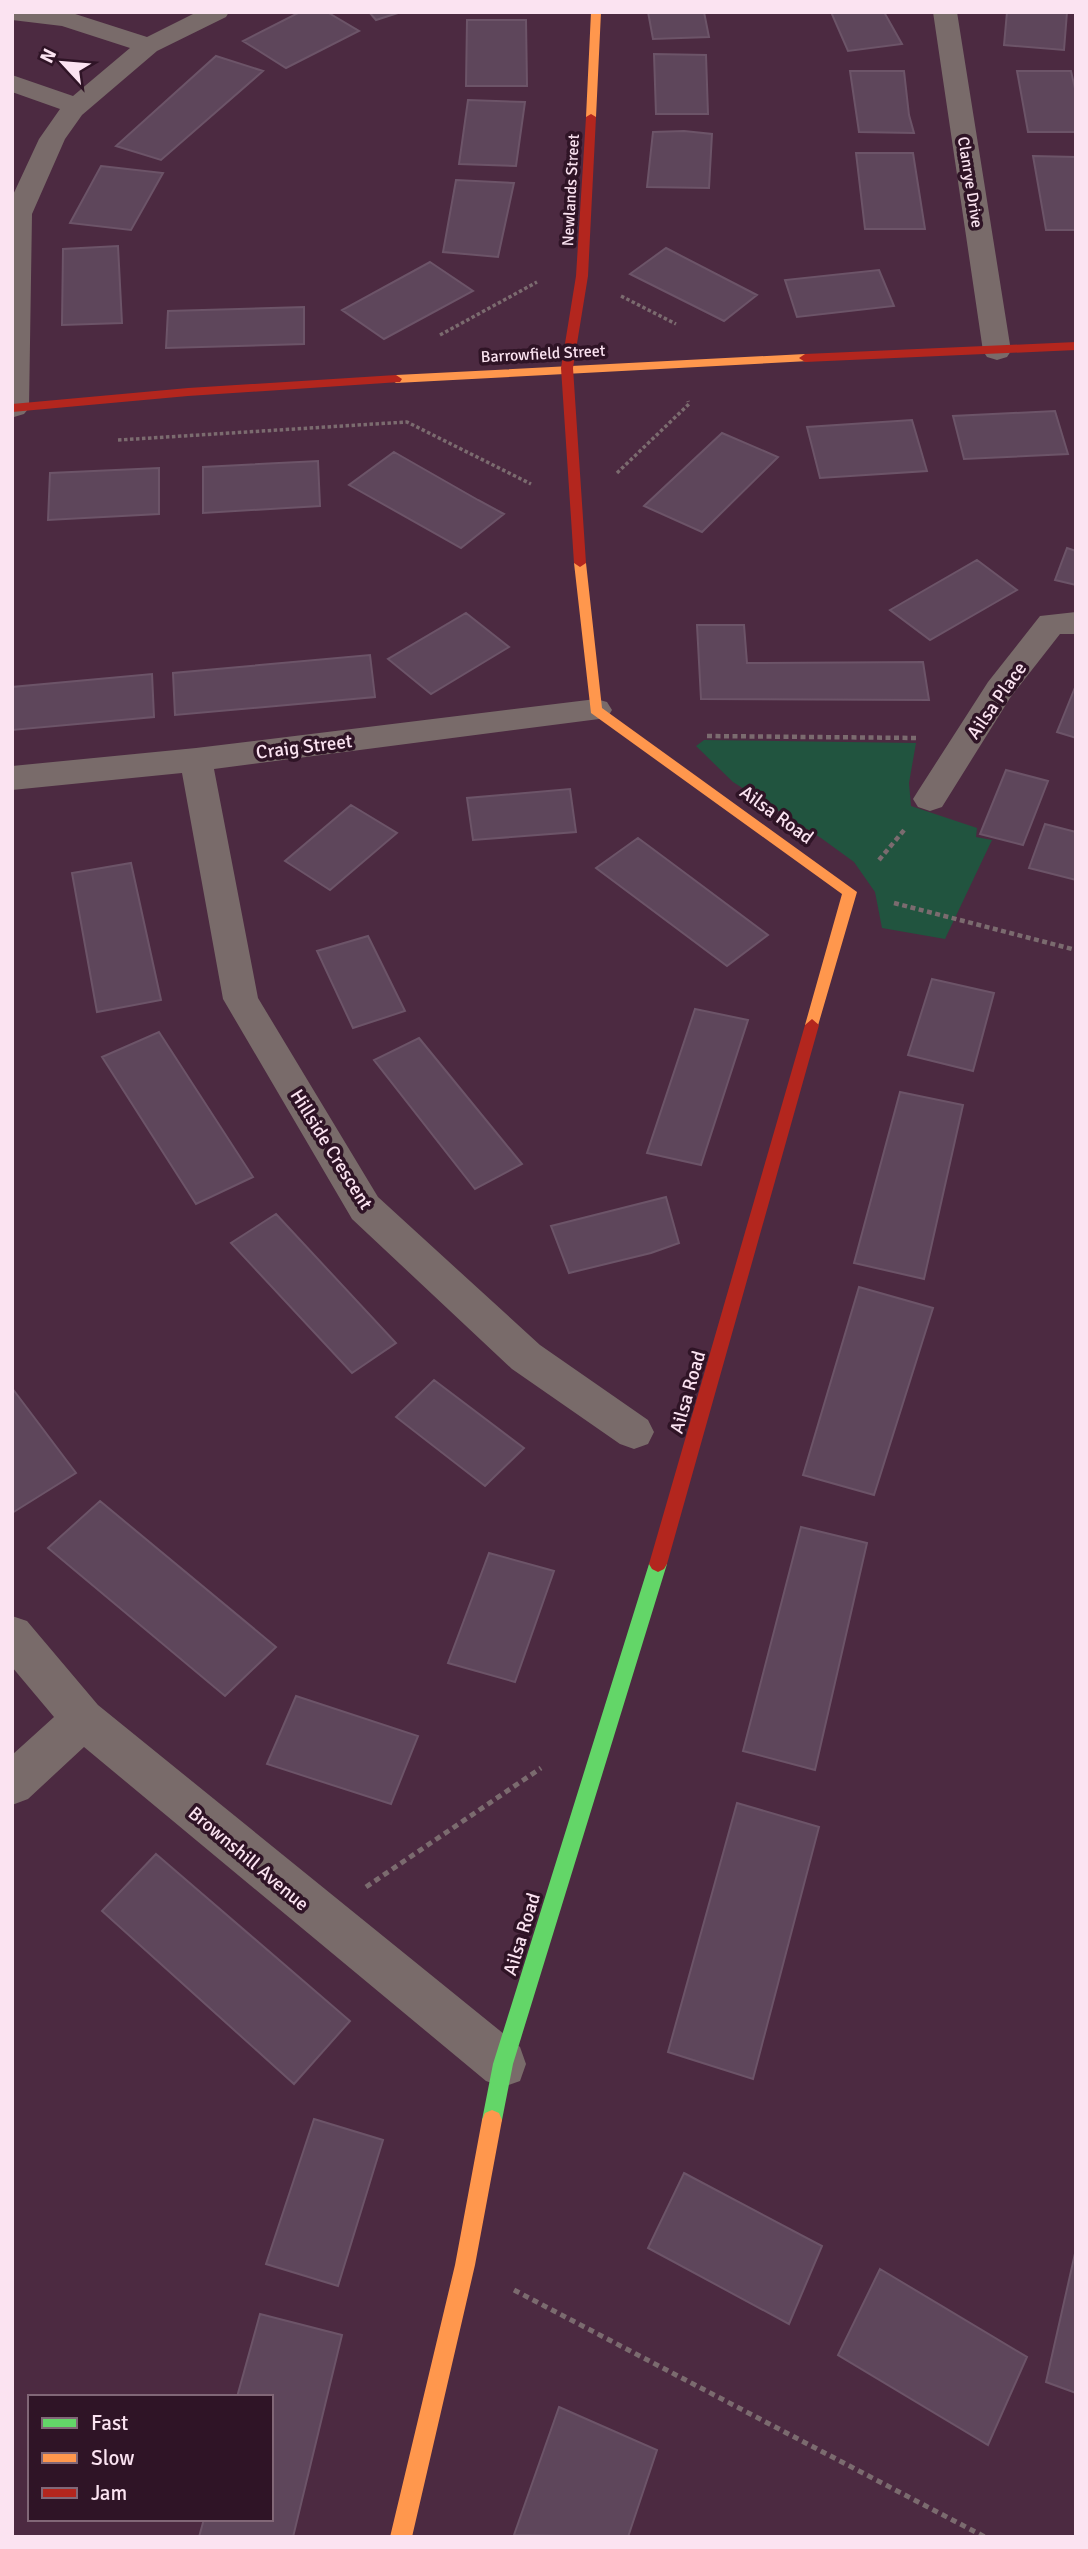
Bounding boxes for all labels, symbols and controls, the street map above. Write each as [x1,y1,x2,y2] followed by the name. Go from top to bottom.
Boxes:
[28,28,98,98] north arrow
[35,45,62,67] text: N
[558,133,584,247] street label: Newlands Street
[953,135,987,229] street label: Clanrye Drive
[480,341,606,367] street label: Barrowfield Street
[962,657,1032,744] street label: Ailsa Place
[255,729,354,765] street label: Craig Street
[735,780,818,850] street label: Ailsa Road
[285,1085,378,1214] street label: Hillside Crescent
[665,1348,711,1437] street label: Ailsa Road
[183,1801,314,1916] street label: Brownshill Avenue
[498,1890,546,1979] street label: Ailsa Road
[28,2395,273,2521] legend
[91,2410,128,2436] text: Fast
[91,2445,135,2471] text: Slow
[91,2480,127,2506] text: Jam

